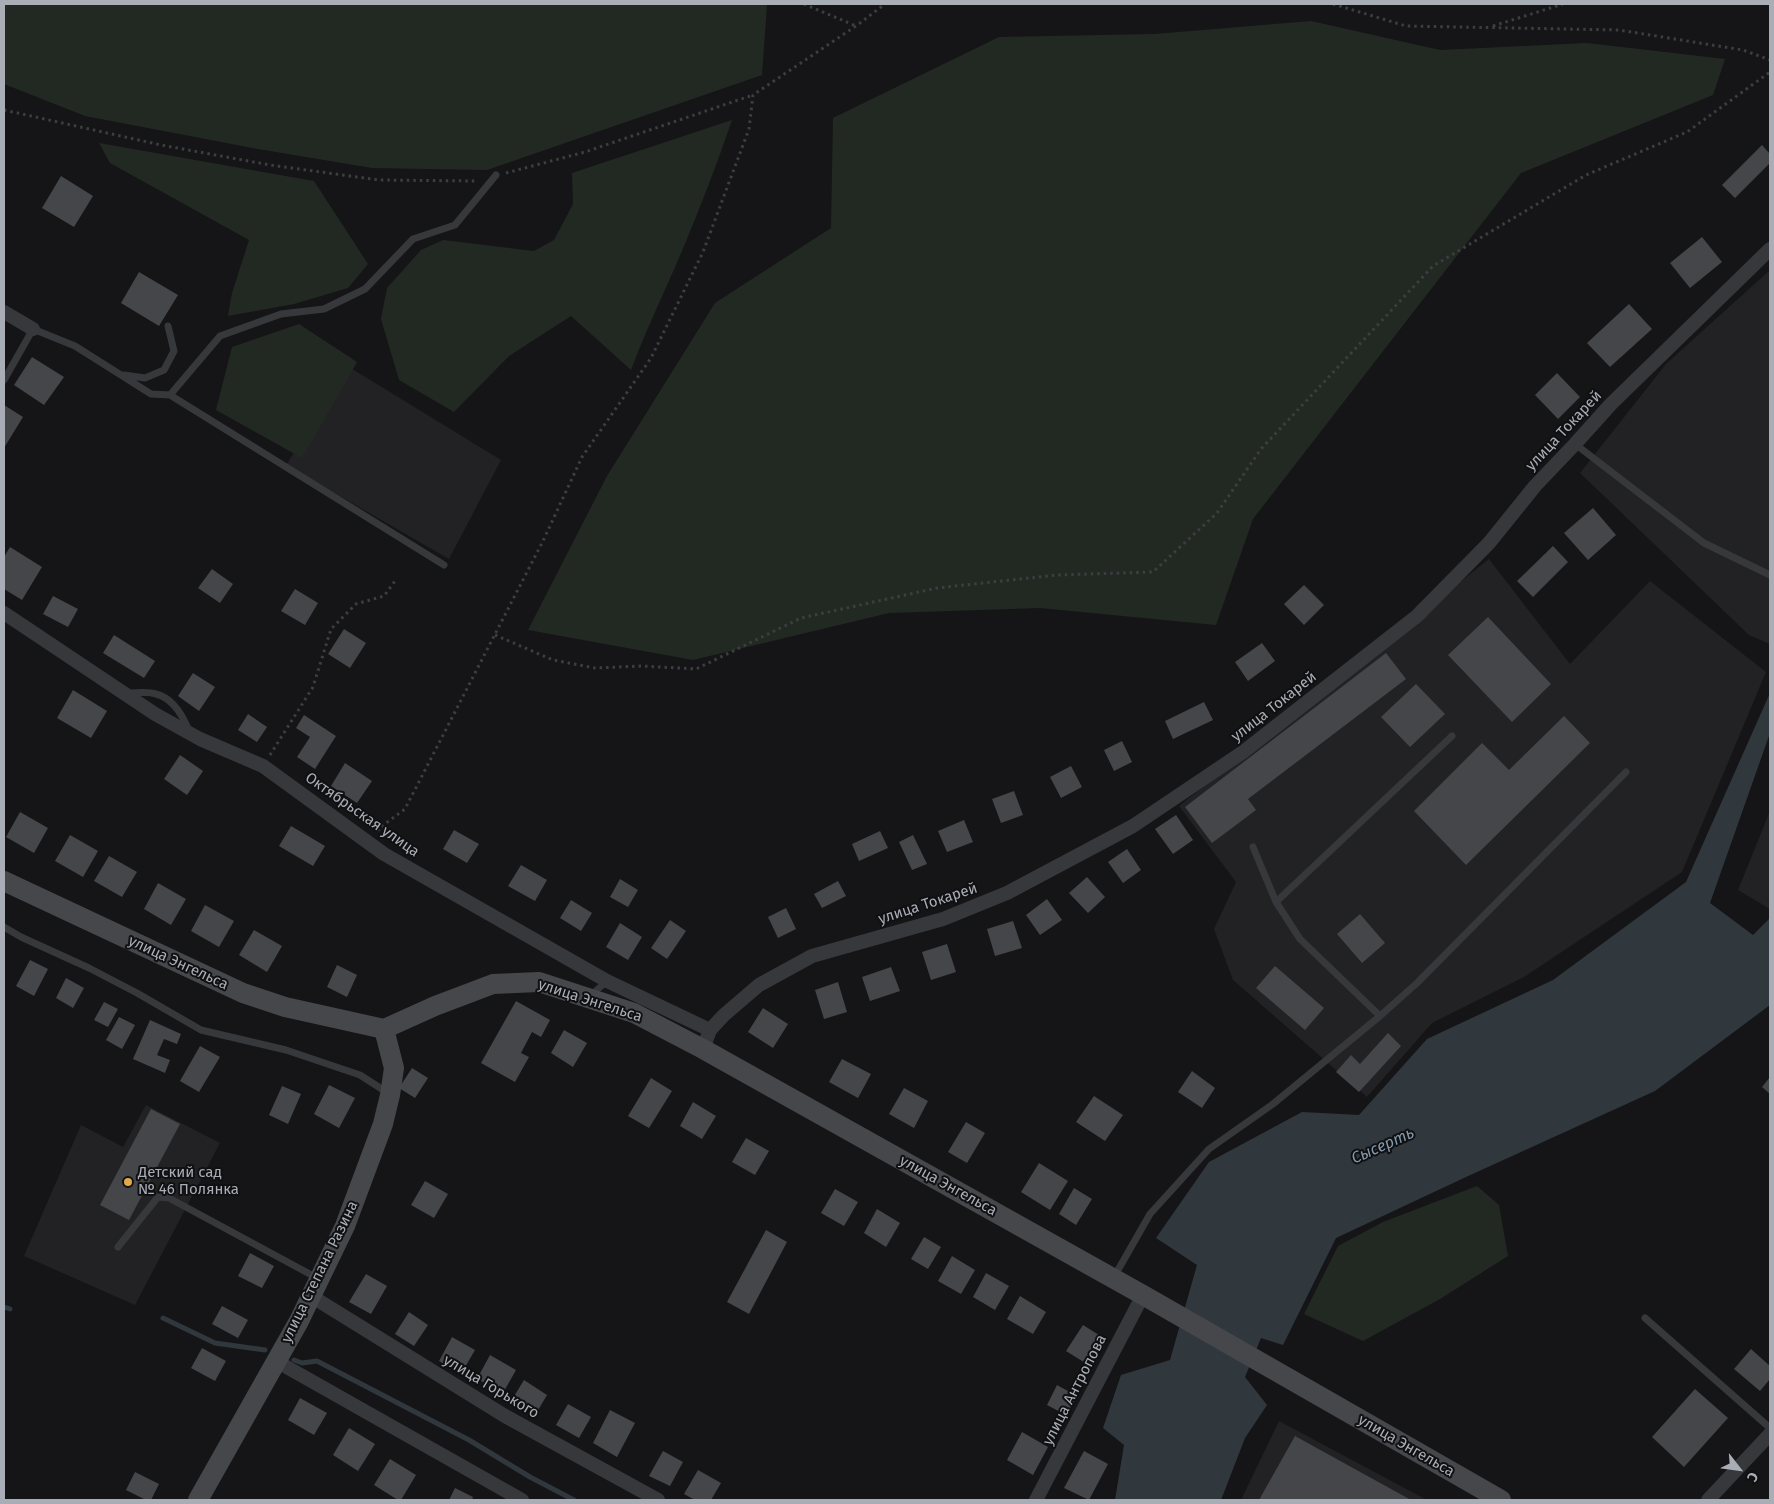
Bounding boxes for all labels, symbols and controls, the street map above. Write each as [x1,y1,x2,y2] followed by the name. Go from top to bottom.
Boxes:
[1522,387,1606,475] street label: улица Токарей
[1228,668,1320,746] street label: улица Токарей
[301,769,423,861] street label: Октябрьская улица
[876,879,980,929] street label: улица Токарей
[125,932,231,994] street label: улица Энгельса
[536,976,644,1026] street label: улица Энгельса
[1349,1124,1417,1168] water label: Сысерть
[896,1152,1000,1220] street label: улица Энгельса
[138,1164,239,1199] place label: Детский сад № 46 Полянка
[122,1176,134,1188] marker: Детский сад № 46 Полянка
[278,1198,362,1346] street label: улица Степана Разина
[1039,1332,1111,1448] street label: улица Антропова
[440,1351,542,1423] street label: улица Горького
[1355,1411,1457,1481] street label: улица Энгельса
[1714,1444,1764,1494] north arrow
[1743,1469,1762,1484] text: С

